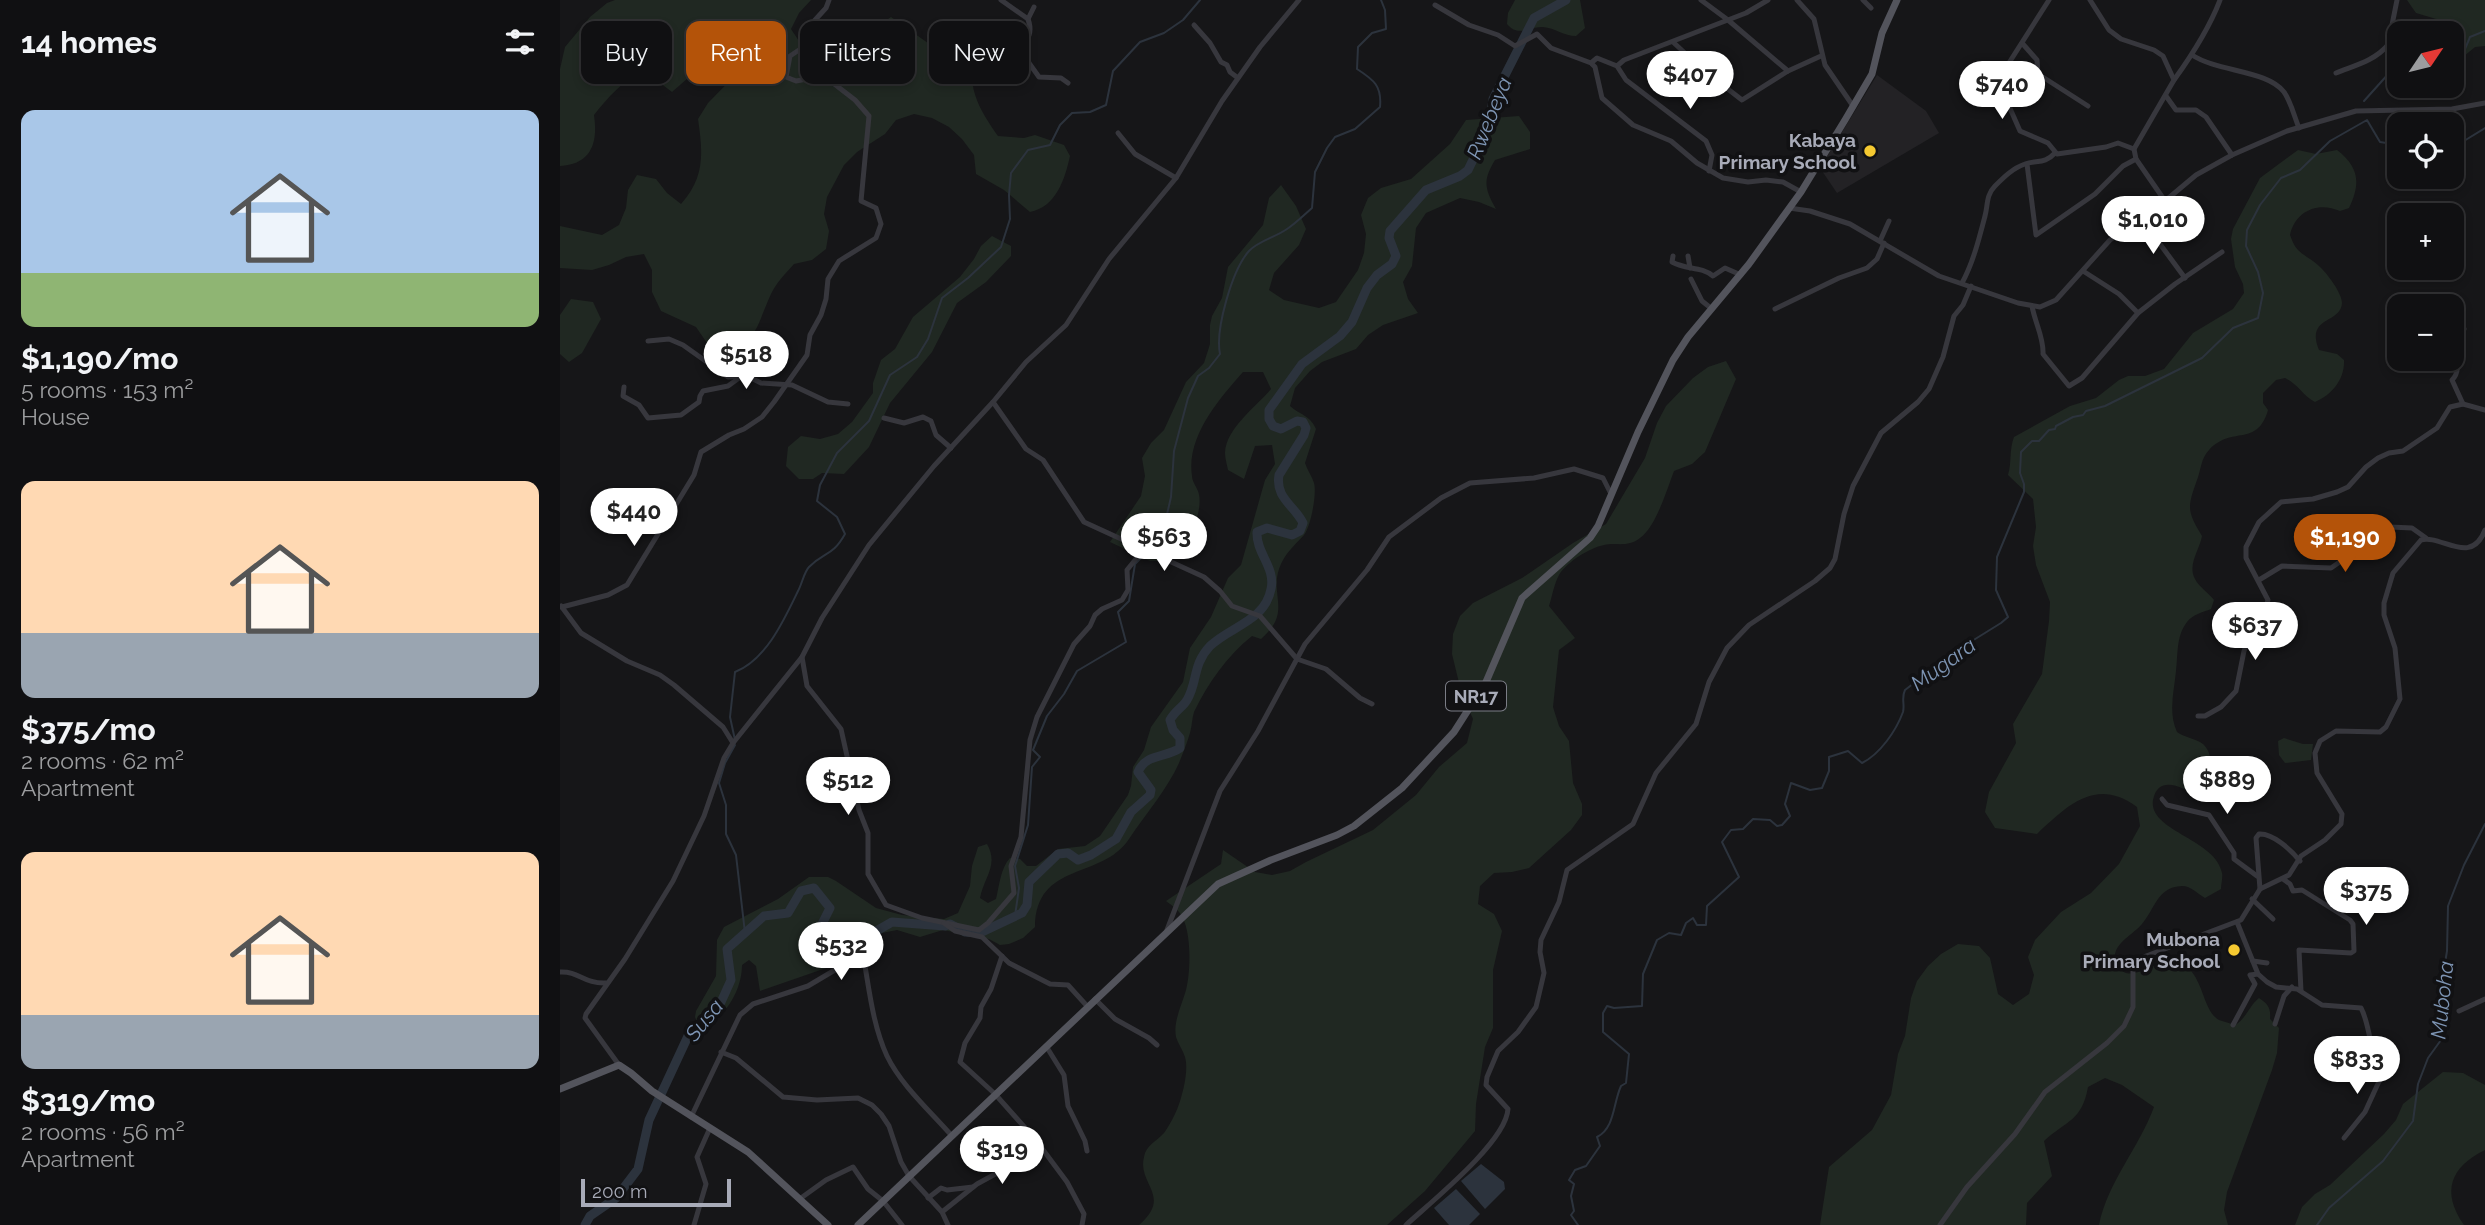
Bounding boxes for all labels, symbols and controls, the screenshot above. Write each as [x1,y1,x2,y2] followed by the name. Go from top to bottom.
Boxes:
[581,21,672,84] chip: Buy
[686,21,786,84] chip: Rent
[800,21,915,84] chip: Filters
[929,21,1029,84] chip: New
[2387,21,2464,98] north arrow
[2387,21,2464,371] map controls
[501,23,539,61] icon: filters
[21,25,157,60] text: 14 homes
[1649,52,1731,111] pin: $407
[1663,60,1717,87] text: $407
[1961,61,2043,121] pin: $740
[1975,70,2029,97] text: $740
[1461,73,1517,163] water label: Rwebeya
[2387,112,2464,189] button: locate
[1719,129,1857,173] place label: Kabaya Primary School
[1862,143,1878,159] marker: Kabaya Primary School
[217,155,343,281] icon: home
[2096,196,2210,256] pin: $1,010
[2387,203,2464,280] button: +
[2118,205,2188,232] text: $1,010
[2387,294,2464,371] button: −
[705,332,787,391] pin: $518
[720,340,772,367] text: $518
[21,341,178,376] text: $1,190/mo
[21,376,193,403] text: 5 rooms · 153 m²
[21,403,90,430] text: House
[593,489,675,548] pin: $440
[607,497,661,524] text: $440
[1123,514,1205,573] pin: $563
[2288,514,2402,574] pin: $1,190
[1137,522,1191,549] text: $563
[2310,523,2380,550] text: $1,190
[217,526,343,652] icon: home
[2214,602,2296,662] pin: $637
[2228,611,2282,638] text: $637
[1906,632,1980,696] water label: Mugara
[1446,682,1506,710] road number: NR17
[21,712,156,747] text: $375/mo
[21,747,184,774] text: 2 rooms · 62 m²
[2186,756,2268,816] pin: $889
[807,758,889,817] pin: $512
[2199,765,2255,792] text: $889
[822,766,874,793] text: $512
[21,774,135,801] text: Apartment
[2325,867,2407,927] pin: $375
[2340,876,2392,903] text: $375
[217,897,343,1023] icon: home
[800,922,882,982] pin: $532
[2083,928,2221,972] place label: Mubona Primary School
[814,931,868,958] text: $532
[2226,942,2242,958] marker: Mubona Primary School
[2425,960,2459,1040] water label: Muboha
[679,994,728,1047] water label: Susa
[2316,1036,2398,1096] pin: $833
[2330,1045,2384,1072] text: $833
[21,1083,155,1118] text: $319/mo
[21,1118,185,1145] text: 2 rooms · 56 m²
[961,1126,1043,1186] pin: $319
[976,1135,1028,1162] text: $319
[21,1145,135,1172] text: Apartment
[581,1176,732,1208] scale bar
[592,1180,647,1202] text: 200 m

